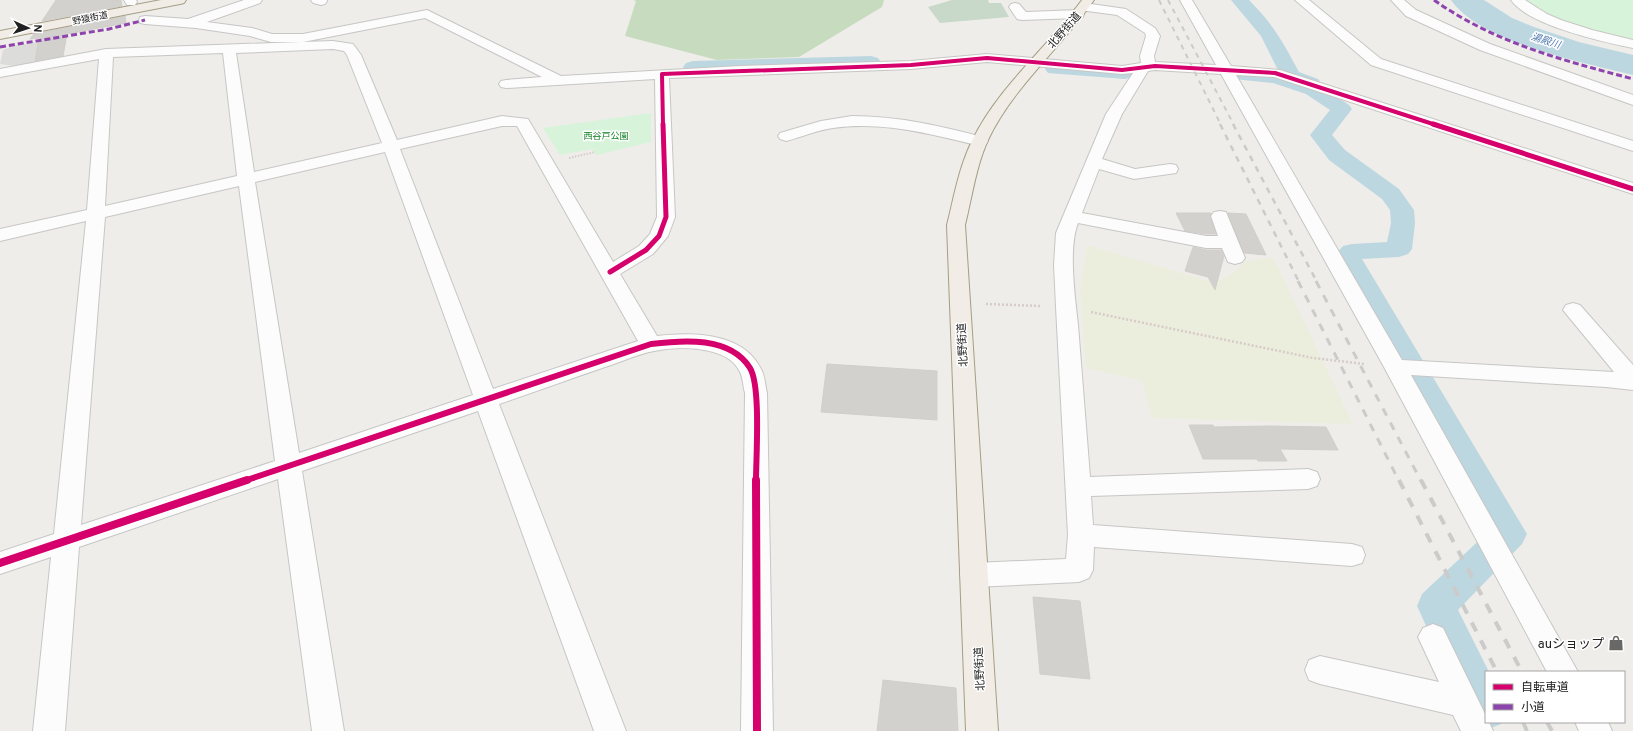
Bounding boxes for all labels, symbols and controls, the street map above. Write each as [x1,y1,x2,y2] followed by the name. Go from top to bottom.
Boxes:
[8,8,48,48] north arrow
[1045,9,1084,52] street label: 北野街道
[71,10,109,27] street label: 野猿街道
[30,24,44,33] text: N
[1529,31,1563,53] water label: 湯殿川
[583,131,629,142] park label: 西谷戸公園
[955,323,971,367] street label: 北野街道
[1607,634,1625,652] shop icon: auショップ
[1538,637,1604,653] place label: auショップ
[972,647,988,691] street label: 北野街道
[1485,671,1625,723] legend
[1521,680,1569,696] text: 自転車道
[1521,700,1545,716] text: 小道

